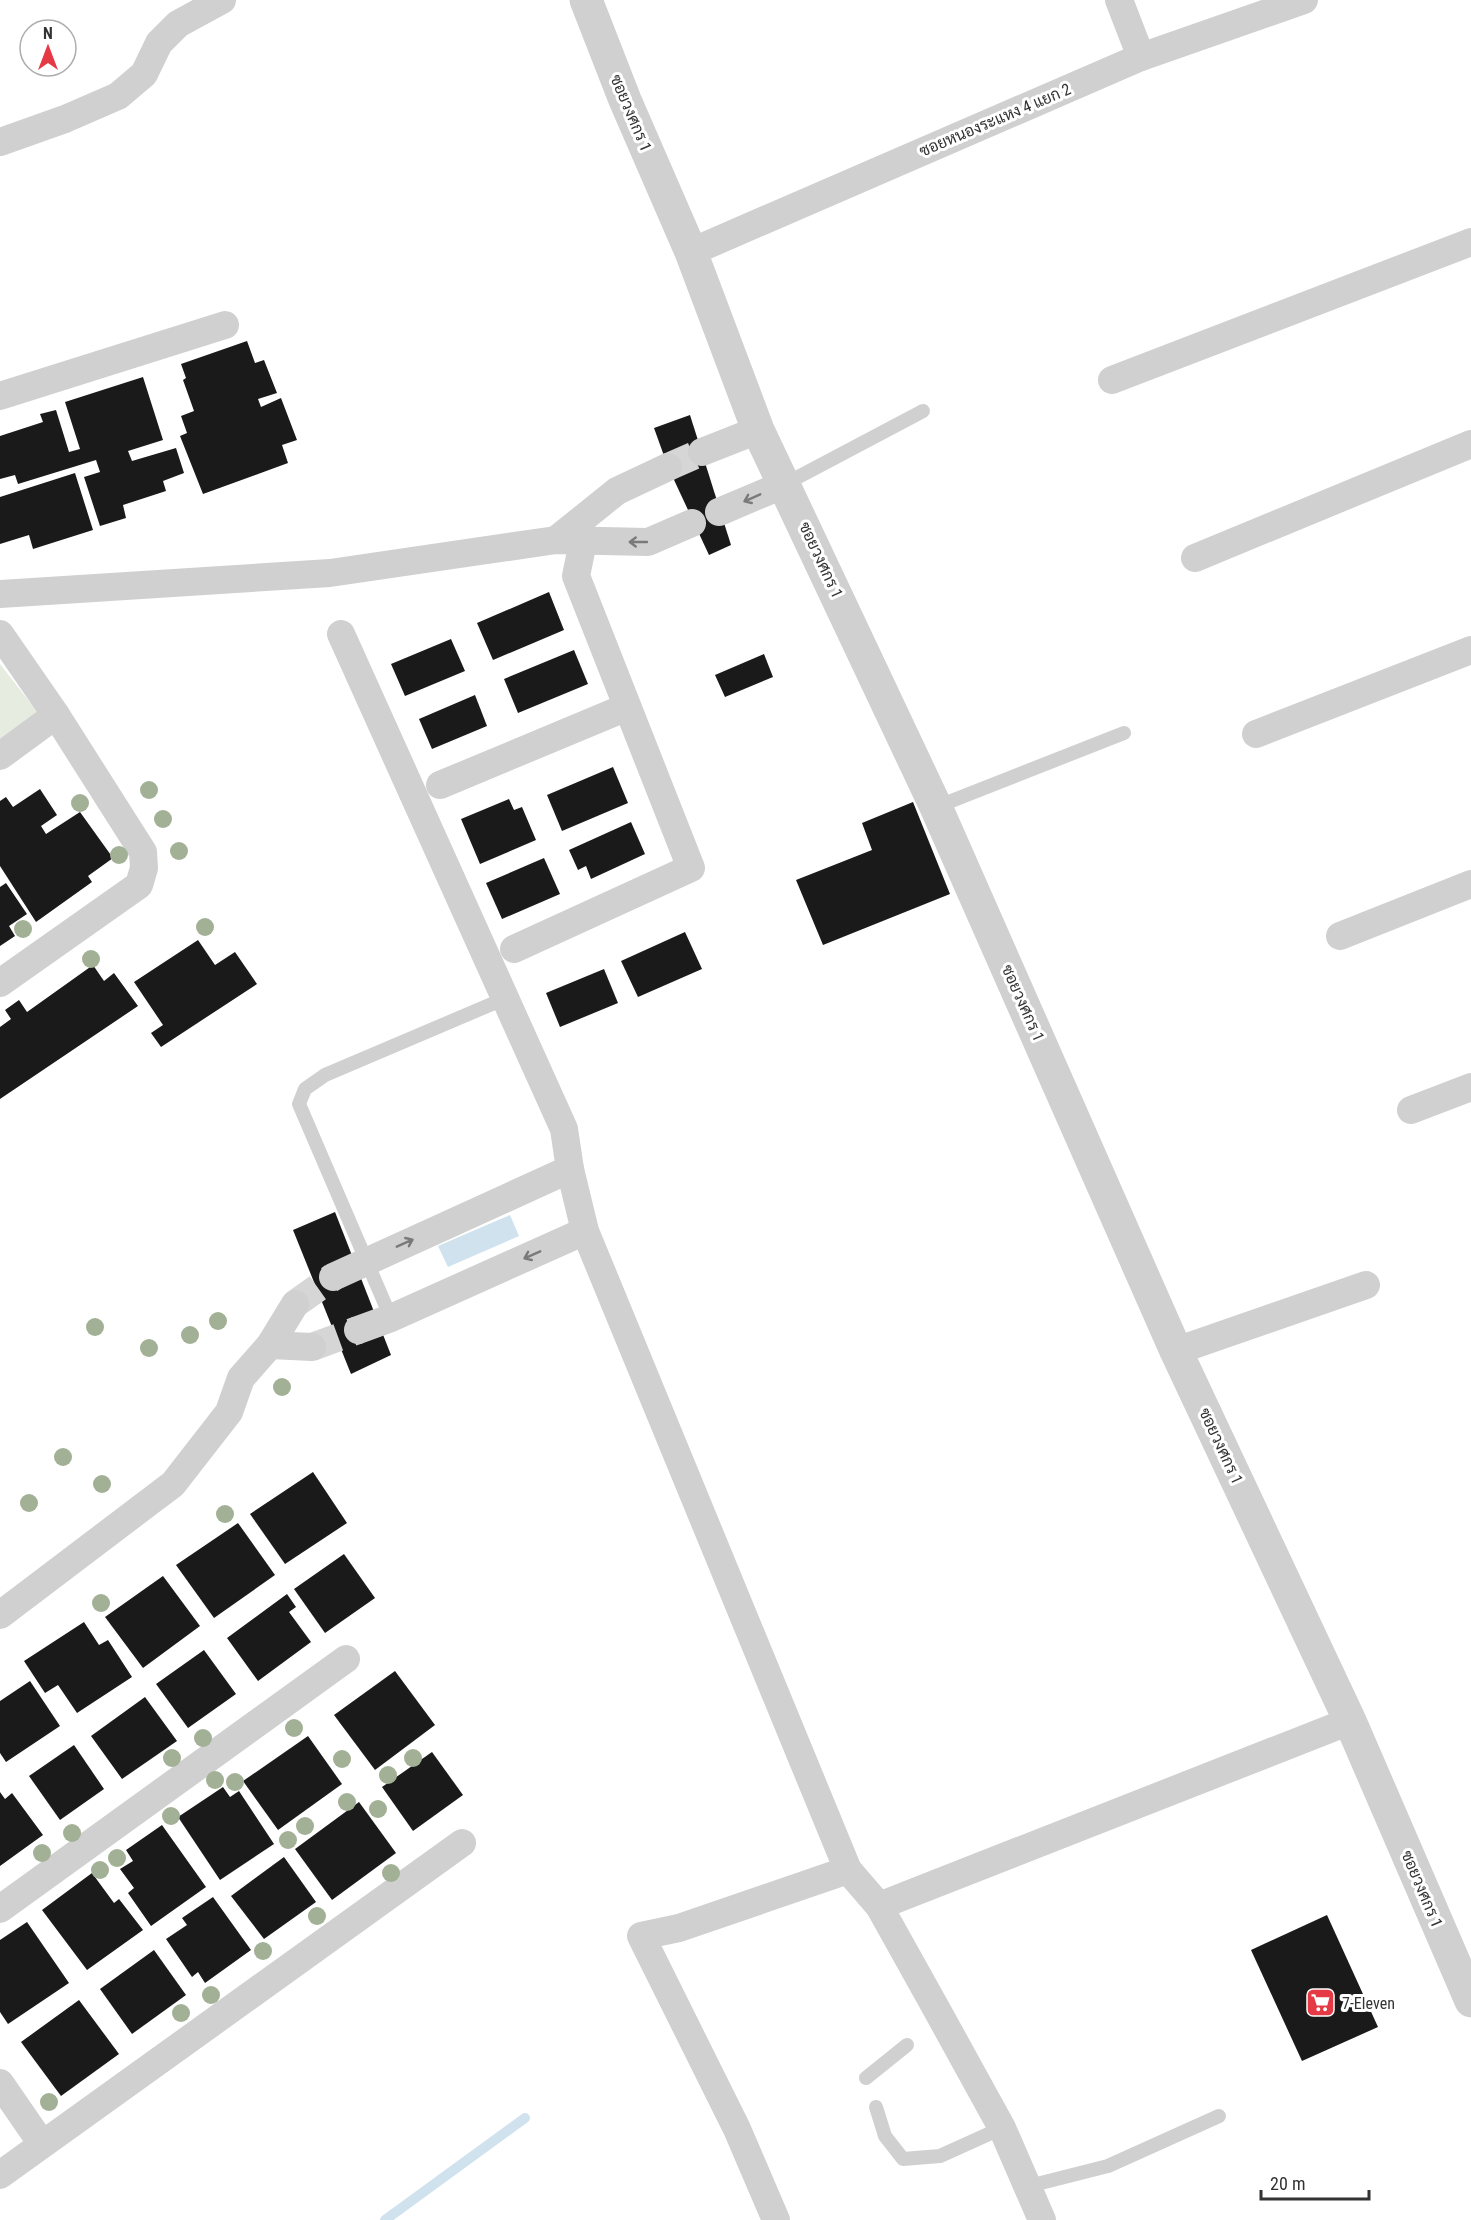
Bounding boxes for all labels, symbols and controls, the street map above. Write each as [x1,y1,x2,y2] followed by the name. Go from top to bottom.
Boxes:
[18,18,78,78] north arrow
[43,24,53,43] text: N
[606,72,656,154] street label: ซอยวงศกร 1
[916,79,1074,161] street label: ซอยหนองระแหง 4 แยก 2
[744,493,762,504] one-way arrow
[795,519,847,601] street label: ซอยวงศกร 1
[628,536,648,548] one-way arrow
[998,962,1048,1044] street label: ซอยวงศกร 1
[395,1237,413,1249] one-way arrow
[523,1250,541,1261] one-way arrow
[1195,1405,1247,1487] street label: ซอยวงศกร 1
[1397,1848,1447,1930] street label: ซอยวงศกร 1
[1305,1987,1337,2019] supermarket icon: 7-Eleven
[1342,1994,1395,2013] place label: 7-Eleven
[1261,2163,1369,2201] scale bar
[1270,2173,1305,2194] text: 20 m

